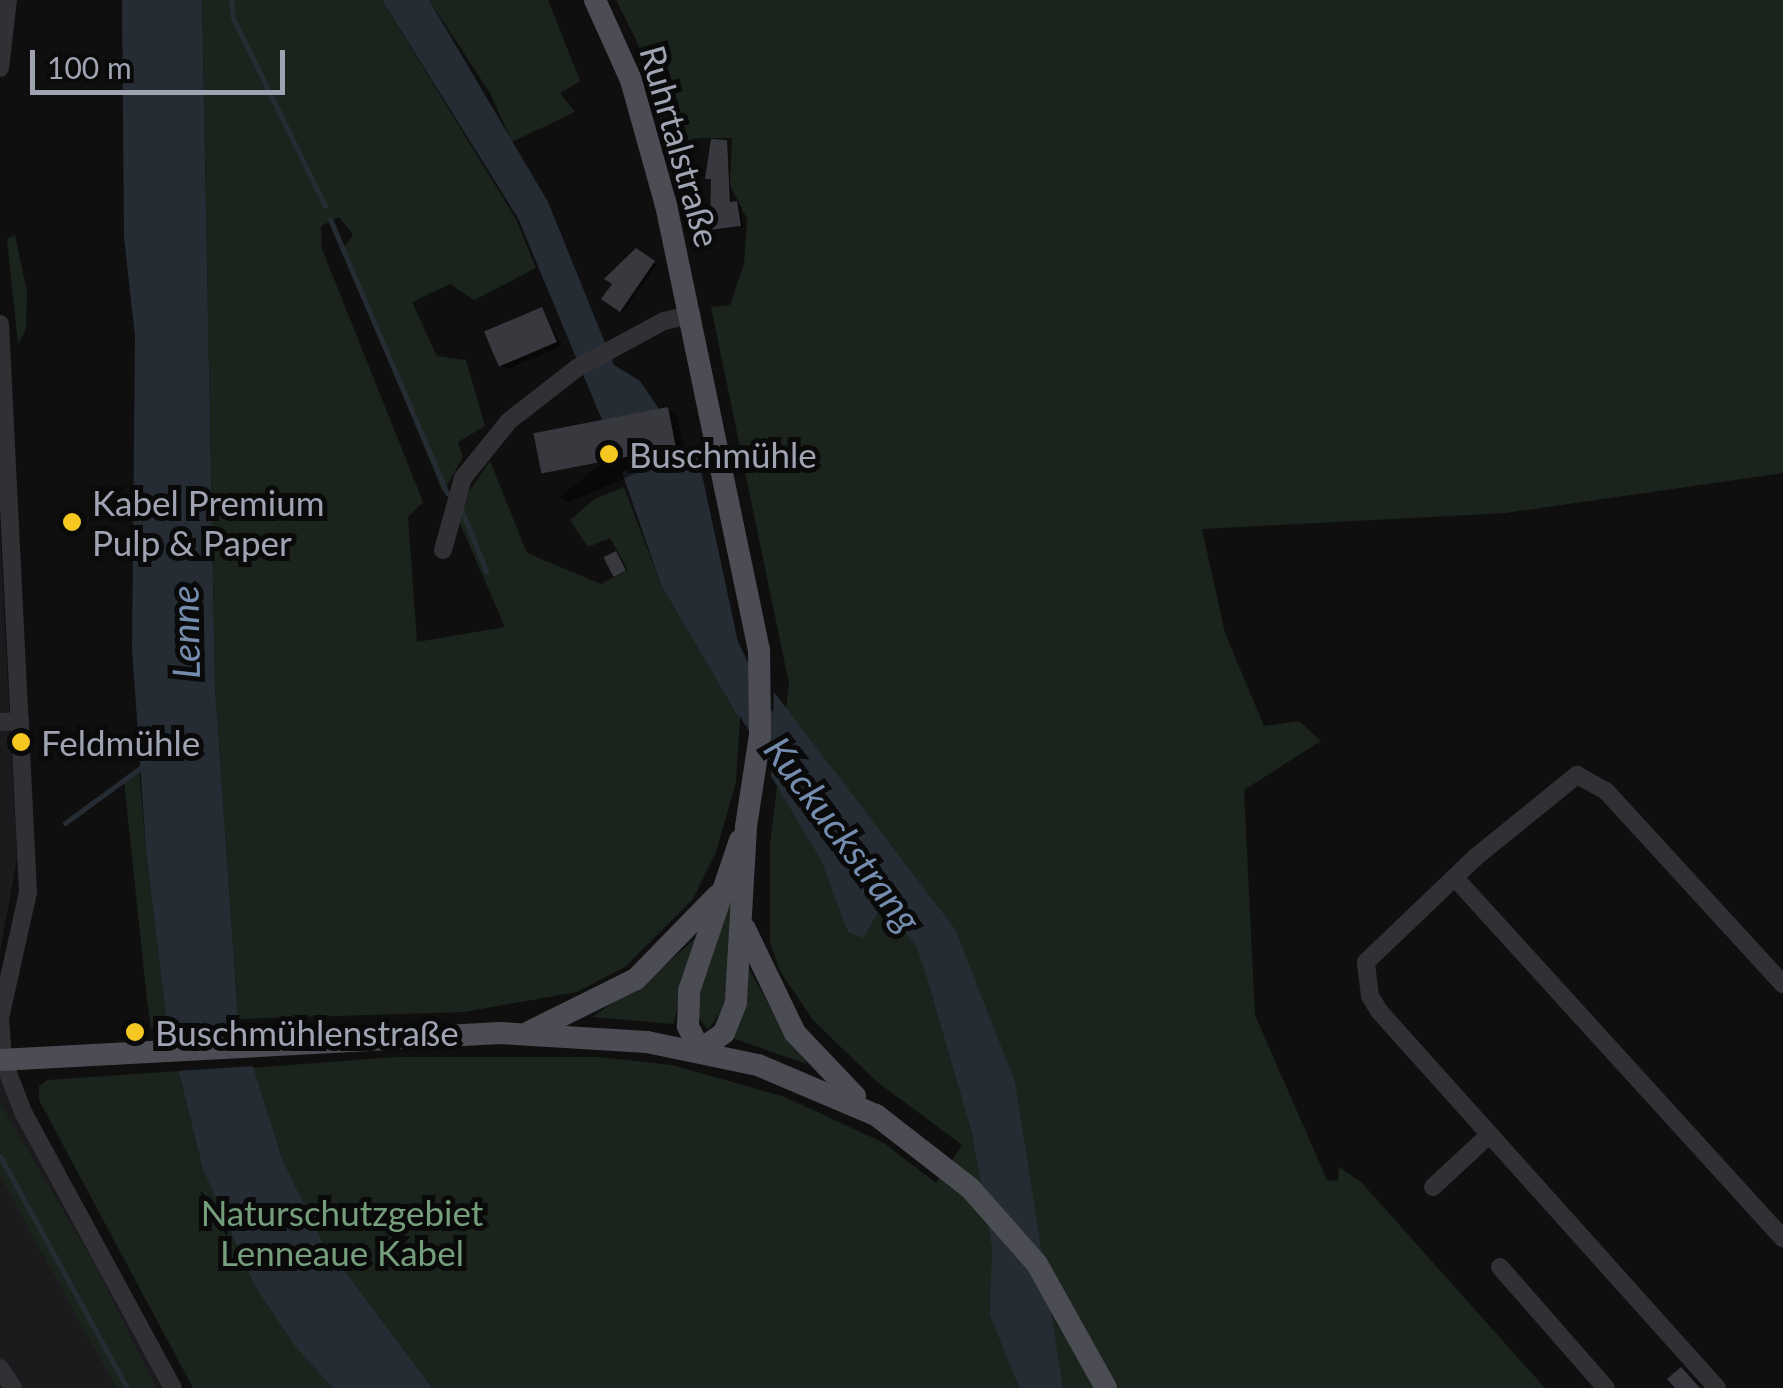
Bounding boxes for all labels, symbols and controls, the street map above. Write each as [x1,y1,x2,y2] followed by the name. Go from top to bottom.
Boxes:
[35,30,290,92] scale bar
[632,40,730,252] street label: Ruhrtalstraße
[47,49,132,85] text: 100 m
[629,433,817,475] place label: Buschmühle
[598,443,620,465] marker: Buschmühle
[92,481,324,563] place label: Kabel Premium Pulp & Paper
[61,511,83,533] marker: Kabel Premium Pulp & Paper
[161,585,209,679] water label: Lenne
[41,721,200,763] place label: Feldmühle
[755,728,931,940] water label: Kuckuckstrang
[10,731,32,753] marker: Feldmühle
[155,1011,459,1053] place label: Buschmühlenstraße
[124,1021,146,1043] marker: Buschmühlenstraße
[201,1191,483,1273] park label: Naturschutzgebiet Lenneaue Kabel

